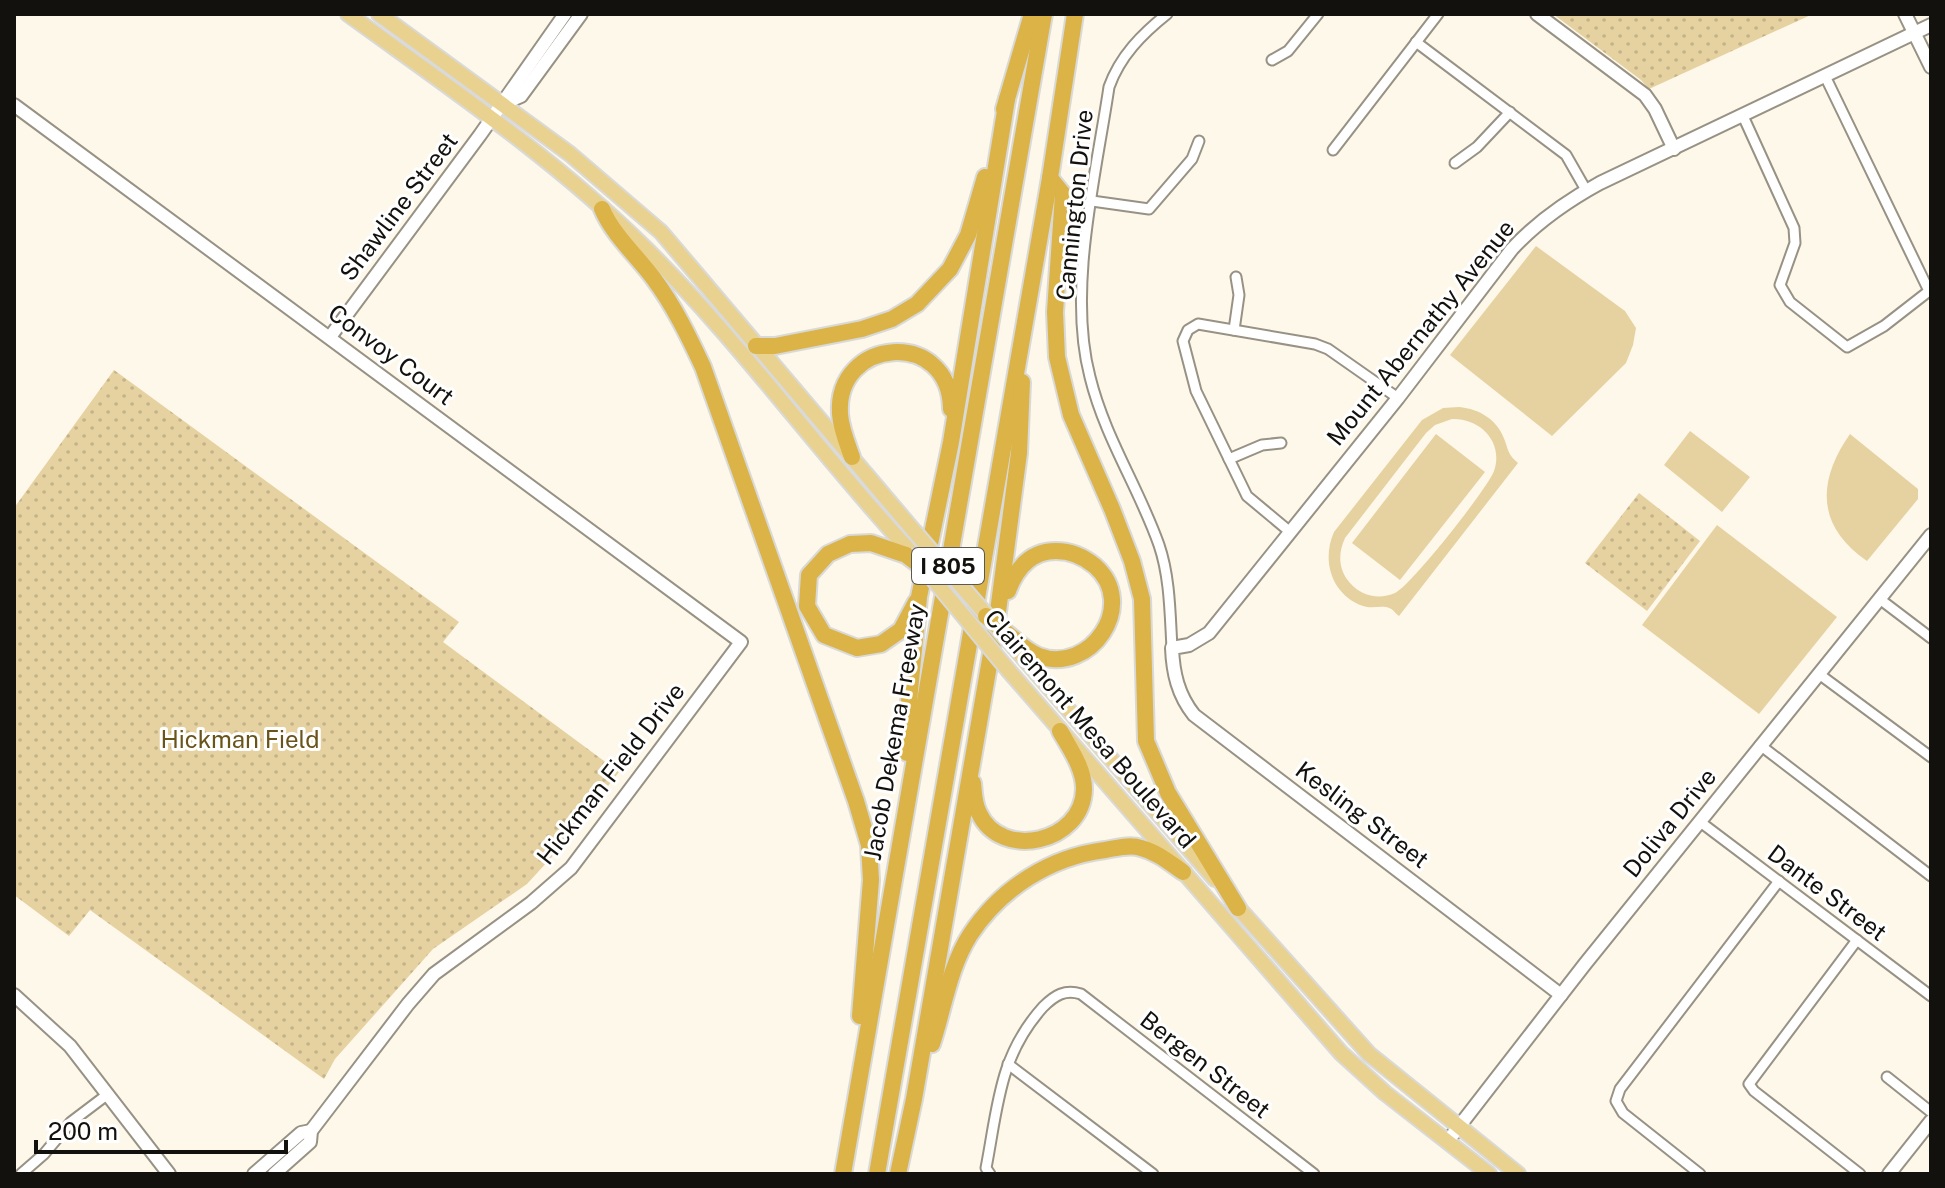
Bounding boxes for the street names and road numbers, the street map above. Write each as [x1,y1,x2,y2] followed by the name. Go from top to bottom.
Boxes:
[1050,108,1098,302] street label: Cannington Drive
[333,127,463,286] street label: Shawline Street
[1321,214,1520,451] street label: Mount Abernathy Avenue
[323,298,460,410] street label: Convoy Court
[912,548,984,584] road number: I 805
[858,601,930,862] street label: Jacob Dekema Freeway
[979,603,1202,853] street label: Clairemont Mesa Boulevard
[531,677,690,870] street label: Hickman Field Drive
[1291,755,1435,873] street label: Kesling Street
[1617,762,1722,882] street label: Doliva Drive
[1763,838,1893,946] street label: Dante Street
[1135,1005,1276,1123] street label: Bergen Street

